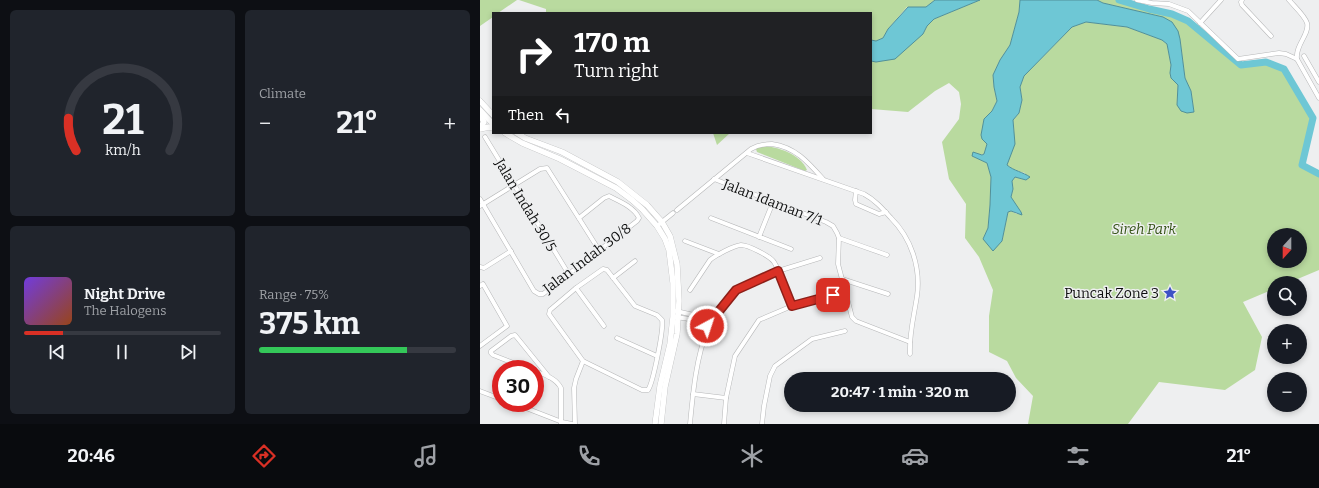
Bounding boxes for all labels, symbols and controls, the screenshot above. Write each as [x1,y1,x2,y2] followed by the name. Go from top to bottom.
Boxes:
[574,26,650,59] text: 170 m
[508,28,560,80] icon: right
[574,60,659,82] text: Turn right
[259,86,306,101] text: Climate
[102,95,143,145] text: 21
[552,104,574,126] icon: left
[336,105,378,141] text: 21°
[508,106,544,124] text: Then
[259,110,271,137] text: −
[443,110,456,137] text: +
[105,142,140,159] text: km/h
[491,155,560,255] street label: Jalan Indah 30/5
[720,175,825,229] street label: Jalan Idaman 7/1
[539,220,635,298] street label: Jalan Indah 30/8
[1112,221,1177,238] park label: Sireh Park
[1267,228,1307,268] north arrow
[1267,228,1307,412] map controls
[1267,276,1307,316] button: search
[816,278,850,312] pin
[822,284,844,306] icon: arrive
[84,285,165,303] text: Night Drive
[1064,285,1159,302] place label: Puncak Zone 3
[1162,285,1178,301] place icon: Puncak Zone 3
[259,287,329,302] text: Range · 75%
[84,303,166,318] text: The Halogens
[686,305,728,347] position arrow
[259,306,360,342] text: 375 km
[1267,324,1307,364] button: +
[46,341,68,363] icon: previous
[111,341,133,363] icon: pause
[177,341,199,363] icon: next
[492,360,544,412] speed limit sign: 30
[1267,372,1307,412] button: −
[831,383,969,401] text: 20:47 · 1 min · 320 m
[250,442,278,470] icon: directions
[412,442,440,470] icon: music
[575,442,603,470] icon: phone
[738,442,766,470] icon: climate
[901,442,929,470] icon: car
[1064,442,1092,470] icon: filters
[67,445,115,467] text: 20:46
[1226,445,1252,467] text: 21°

